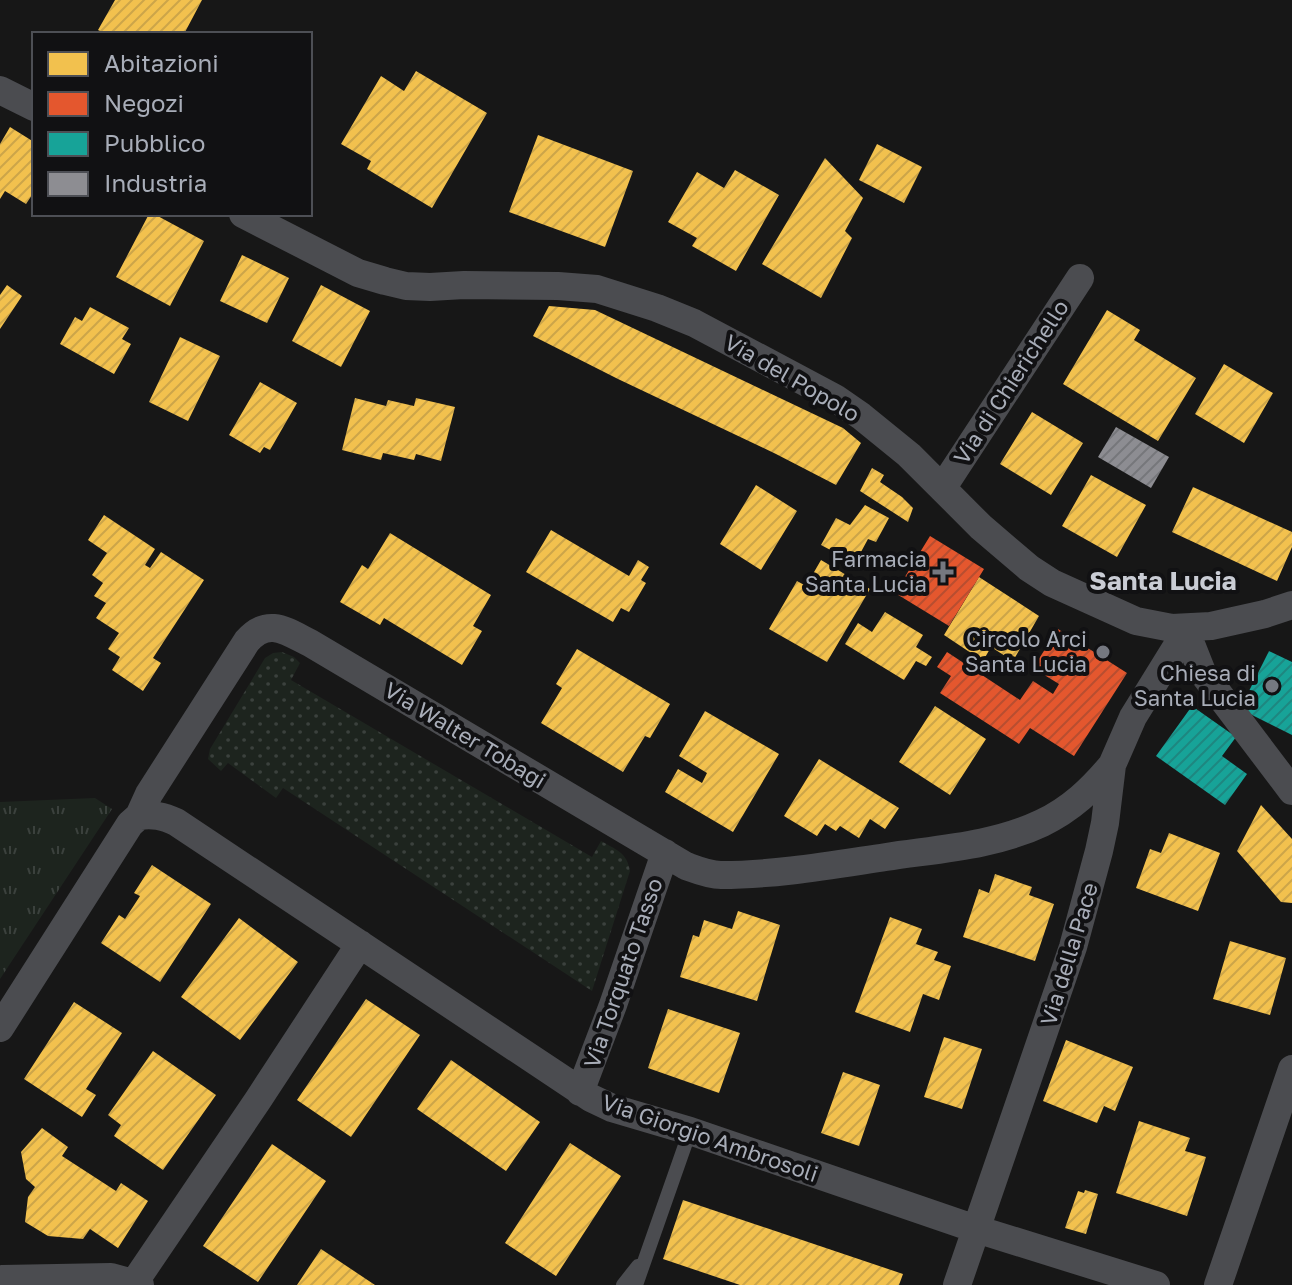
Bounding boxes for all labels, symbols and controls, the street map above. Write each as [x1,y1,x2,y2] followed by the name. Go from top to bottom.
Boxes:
[32,32,312,216] legend
[104,48,219,77] text: Abitazioni
[104,88,184,117] text: Negozi
[104,128,205,157] text: Pubblico
[104,168,207,197] text: Industria
[947,295,1074,469] street label: Via di Chierichello
[720,328,865,427] street label: Via del Popolo
[805,545,927,597] place label: Farmacia Santa Lucia
[934,563,952,581] marker: Farmacia Santa Lucia
[1089,565,1237,596] district label: Santa Lucia
[965,625,1087,677] place label: Circolo Arci Santa Lucia
[1094,643,1112,661] marker: Circolo Arci Santa Lucia
[1134,659,1256,711] place label: Chiesa di Santa Lucia
[380,676,551,793] street label: Via Walter Tobagi
[1263,677,1281,695] marker: Chiesa di Santa Lucia
[577,874,668,1071] street label: Via Torquato Tasso
[1034,879,1103,1029] street label: Via della Pace
[599,1088,822,1187] street label: Via Giorgio Ambrosoli

